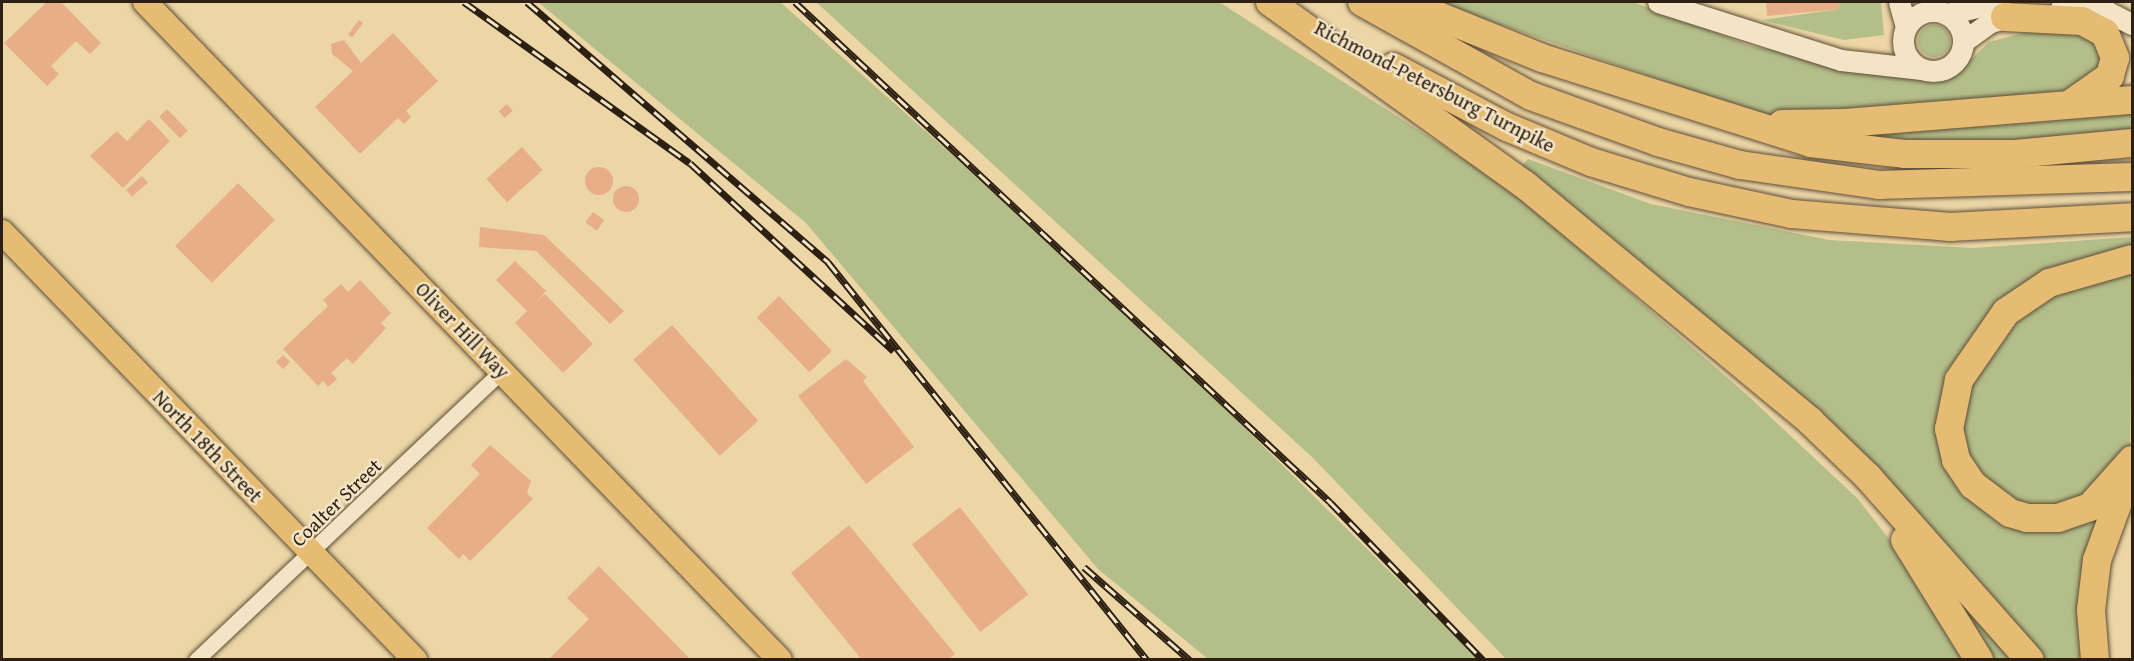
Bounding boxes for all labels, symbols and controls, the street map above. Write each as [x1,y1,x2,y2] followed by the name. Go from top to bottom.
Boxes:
[1311,15,1559,157] street label: Richmond-Petersburg Turnpike
[411,277,515,383] street label: Oliver Hill Way
[148,385,268,507] street label: North 18th Street
[286,453,386,551] street label: Coalter Street

